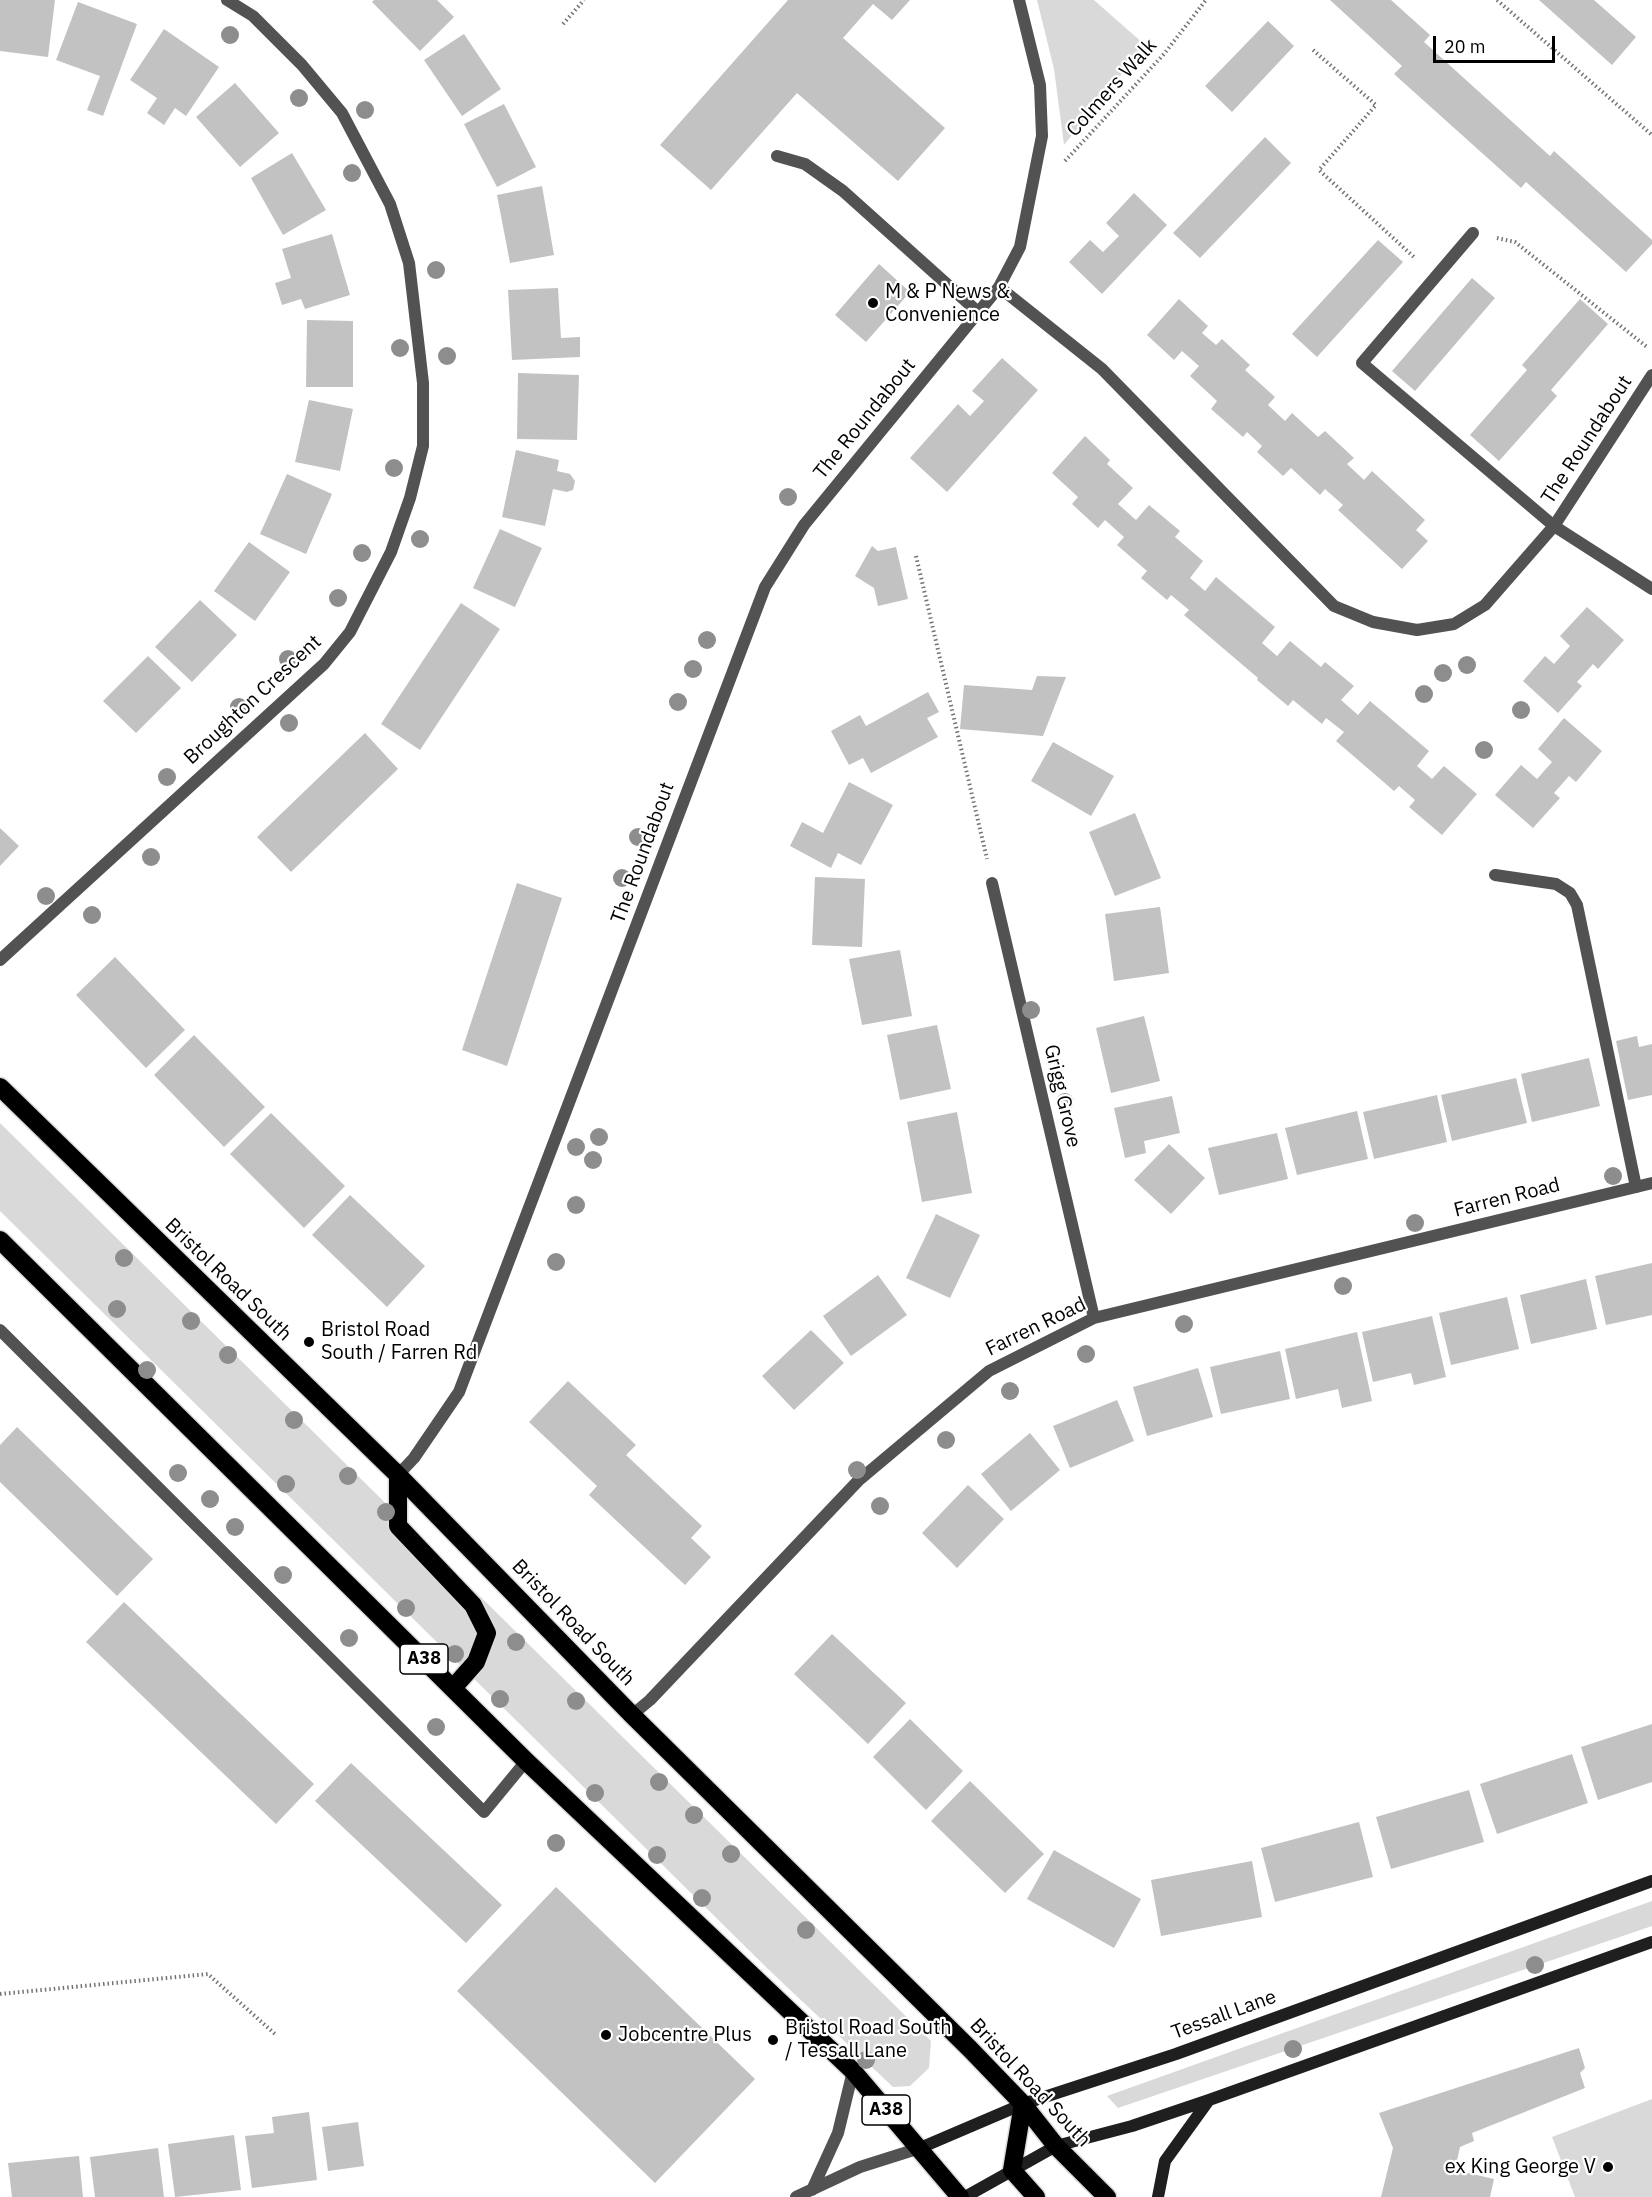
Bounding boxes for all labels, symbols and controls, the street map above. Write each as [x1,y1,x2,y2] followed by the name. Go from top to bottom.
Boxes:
[1436,24,1558,62] scale bar
[1062,34,1162,142] street label: Colmers Walk
[1444,35,1486,58] text: 20 m
[885,280,1010,327] place label: M & P News & Convenience
[866,296,880,310] marker: M & P News & Convenience
[809,354,921,484] street label: The Roundabout
[1537,371,1637,509] street label: The Roundabout
[179,630,327,770] street label: Broughton Crescent
[606,779,680,927] street label: The Roundabout
[1039,1042,1085,1150] street label: Grigg Grove
[1451,1173,1563,1223] street label: Farren Road
[160,1214,296,1346] street label: Bristol Road South
[982,1292,1090,1362] street label: Farren Road
[321,1318,477,1365] place label: Bristol Road South / Farren Rd
[302,1335,316,1349] marker: Bristol Road South / Farren Rd
[507,1555,639,1691] street label: Bristol Road South
[400,1644,448,1674] road number: A38
[1168,1985,1280,2045] street label: Tessall Lane
[964,2014,1096,2152] street label: Bristol Road South
[785,2016,952,2063] place label: Bristol Road South / Tessall Lane
[618,2023,752,2047] place label: Jobcentre Plus
[599,2028,613,2042] marker: Jobcentre Plus
[766,2033,780,2047] marker: Bristol Road South / Tessall Lane
[862,2095,910,2125] road number: A38
[1445,2155,1596,2179] place label: ex King George V
[1601,2160,1615,2174] marker: ex King George V

